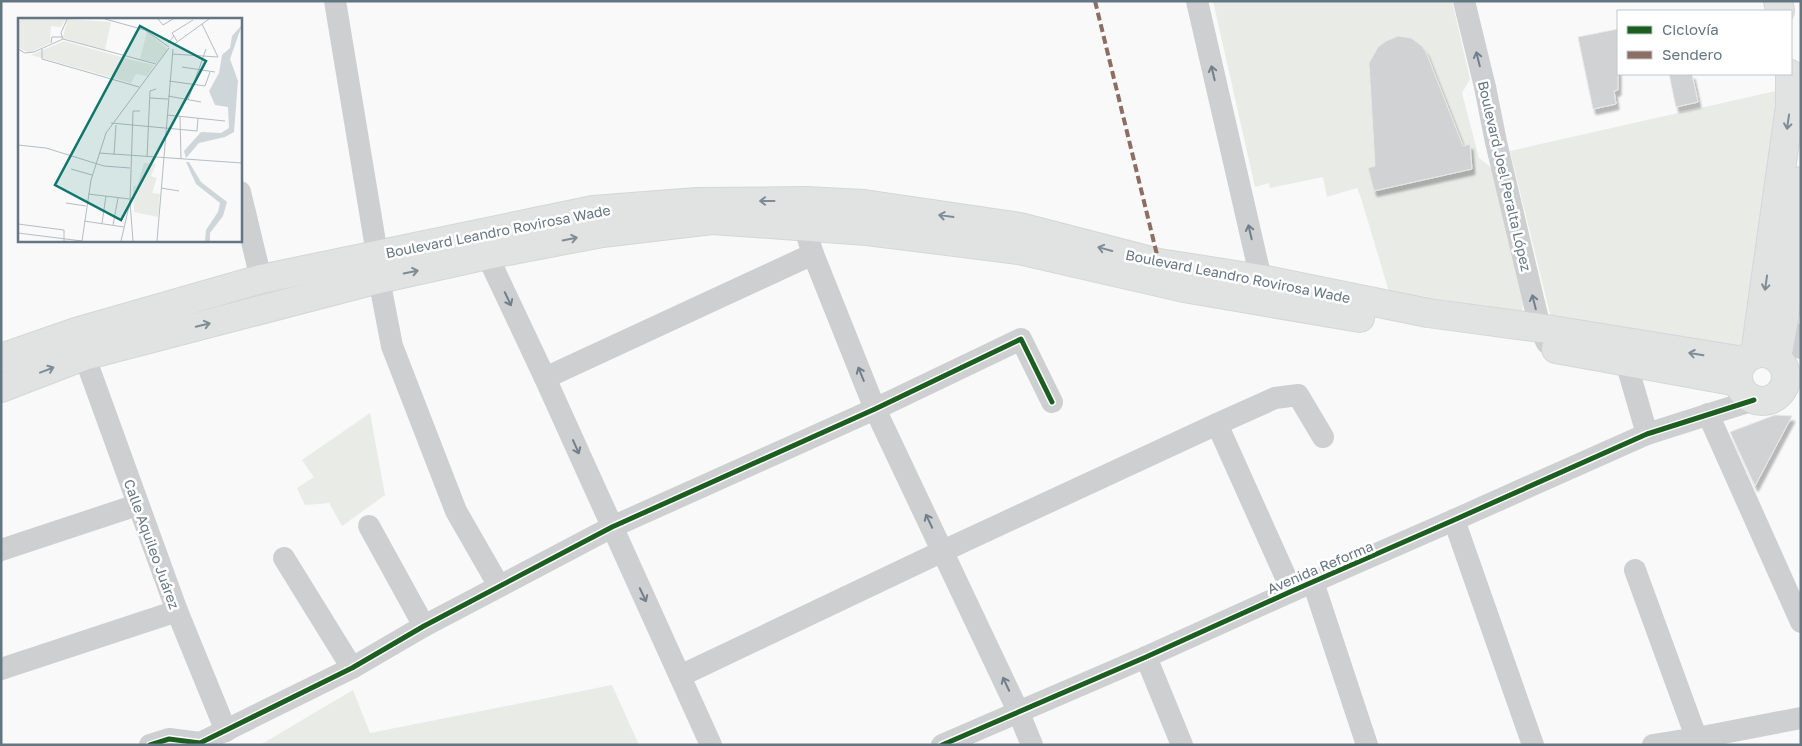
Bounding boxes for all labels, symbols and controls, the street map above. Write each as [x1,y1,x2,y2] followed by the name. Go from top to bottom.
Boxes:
[1617,10,1792,75] legend
[18,18,241,241] inset map
[1662,20,1719,38] text: Ciclovía
[1662,45,1722,63] text: Sendero
[1473,51,1482,67] one-way arrow
[1208,66,1217,82] one-way arrow
[1475,79,1535,273] street label: Boulevard Joel Peralta López
[1782,114,1792,130] one-way arrow
[759,196,776,206] one-way arrow
[384,201,612,261] street label: Boulevard Leandro Rovirosa Wade
[939,211,955,221] one-way arrow
[1245,224,1254,240] one-way arrow
[562,234,578,243] one-way arrow
[1098,244,1114,253] one-way arrow
[1124,246,1352,306] street label: Boulevard Leandro Rovirosa Wade
[403,267,419,276] one-way arrow
[1761,275,1771,291] one-way arrow
[504,291,513,306] one-way arrow
[1529,295,1538,311] one-way arrow
[194,320,210,329] one-way arrow
[1688,348,1704,358] one-way arrow
[39,365,54,374] one-way arrow
[856,367,865,382] one-way arrow
[571,439,581,454] one-way arrow
[121,477,183,611] street label: Calle Aquileo Juárez
[923,514,933,529] one-way arrow
[1265,537,1375,597] street label: Avenida Reforma
[638,587,648,602] one-way arrow
[1000,677,1010,692] one-way arrow

